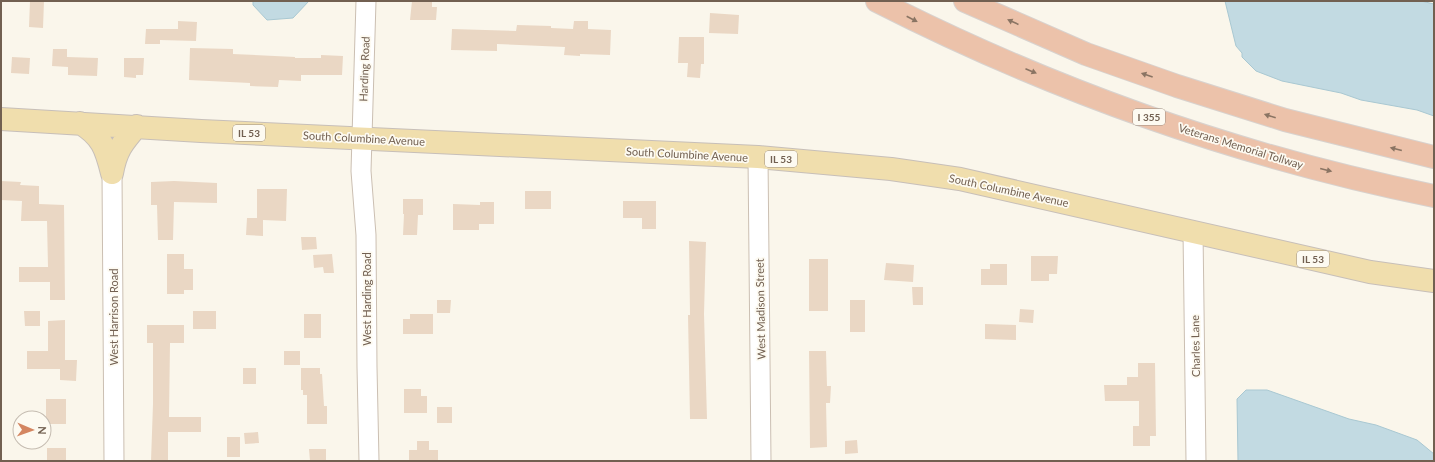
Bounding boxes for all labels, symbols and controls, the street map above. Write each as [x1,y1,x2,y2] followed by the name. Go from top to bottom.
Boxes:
[906,15,917,22] one-way arrow
[1007,19,1019,25] one-way arrow
[356,36,372,102] street label: Harding Road
[1025,68,1037,74] one-way arrow
[1140,72,1152,78] one-way arrow
[1133,109,1165,125] road number: I 355
[1264,113,1276,119] one-way arrow
[1177,121,1305,171] street label: Veterans Memorial Tollway
[233,125,265,141] road number: IL 53
[303,128,425,148] street label: South Columbine Avenue
[626,144,748,164] street label: South Columbine Avenue
[1390,145,1402,151] one-way arrow
[765,151,797,167] road number: IL 53
[1320,168,1332,174] one-way arrow
[948,171,1070,209] street label: South Columbine Avenue
[1297,251,1329,267] road number: IL 53
[360,252,373,346] street label: West Harding Road
[753,258,767,360] street label: West Madison Street
[107,269,120,365] street label: West Harrison Road
[1188,315,1202,377] street label: Charles Lane
[12,410,52,450] north arrow
[36,426,49,435] text: N

